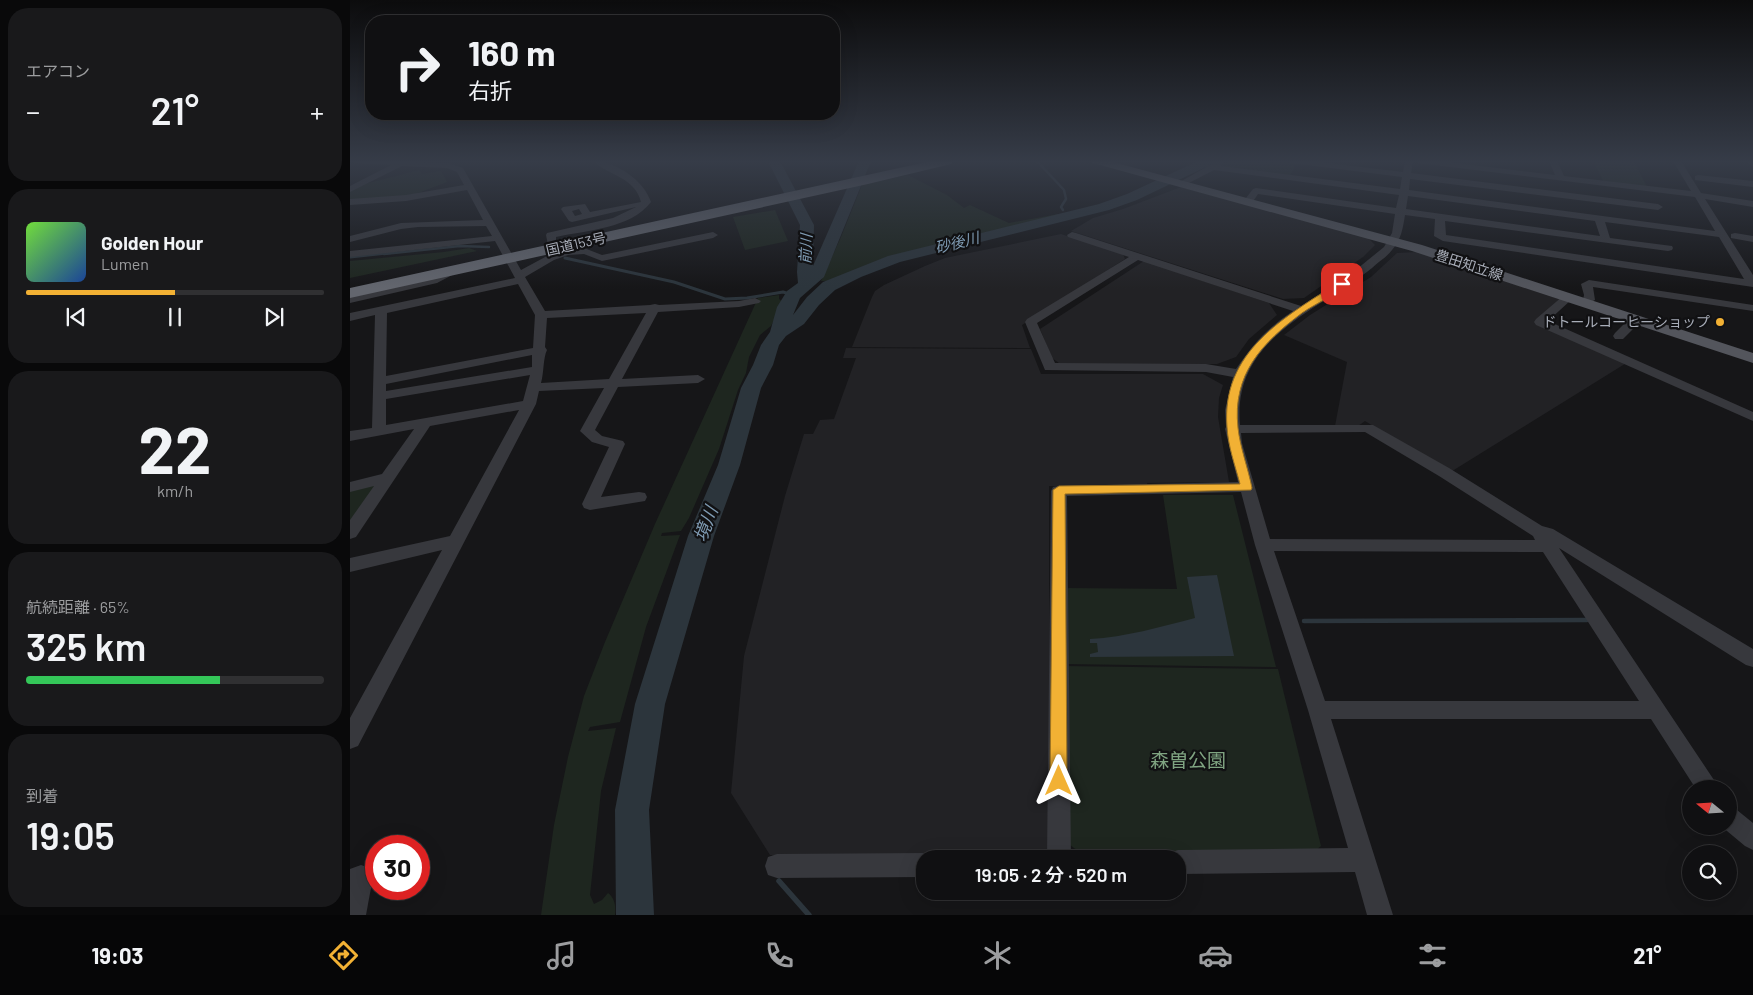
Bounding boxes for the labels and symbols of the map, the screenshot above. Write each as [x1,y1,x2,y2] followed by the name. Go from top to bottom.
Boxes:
[933,227,983,256] water label: 砂後川
[544,228,608,259] street label: 国道153号
[795,232,815,264] water label: 前川
[1433,246,1505,283] street label: 豊田知立線
[1321,263,1363,305] pin
[1543,313,1710,330] place label: ドトールコーヒーショップ
[1714,316,1726,328] marker: ドトールコーヒーショップ
[688,501,723,544] water label: 境川
[1150,748,1226,771] park label: 森曽公園
[1032,754,1084,806] position arrow
[1682,780,1738,835] north arrow
[365,835,430,900] speed limit sign: 30

